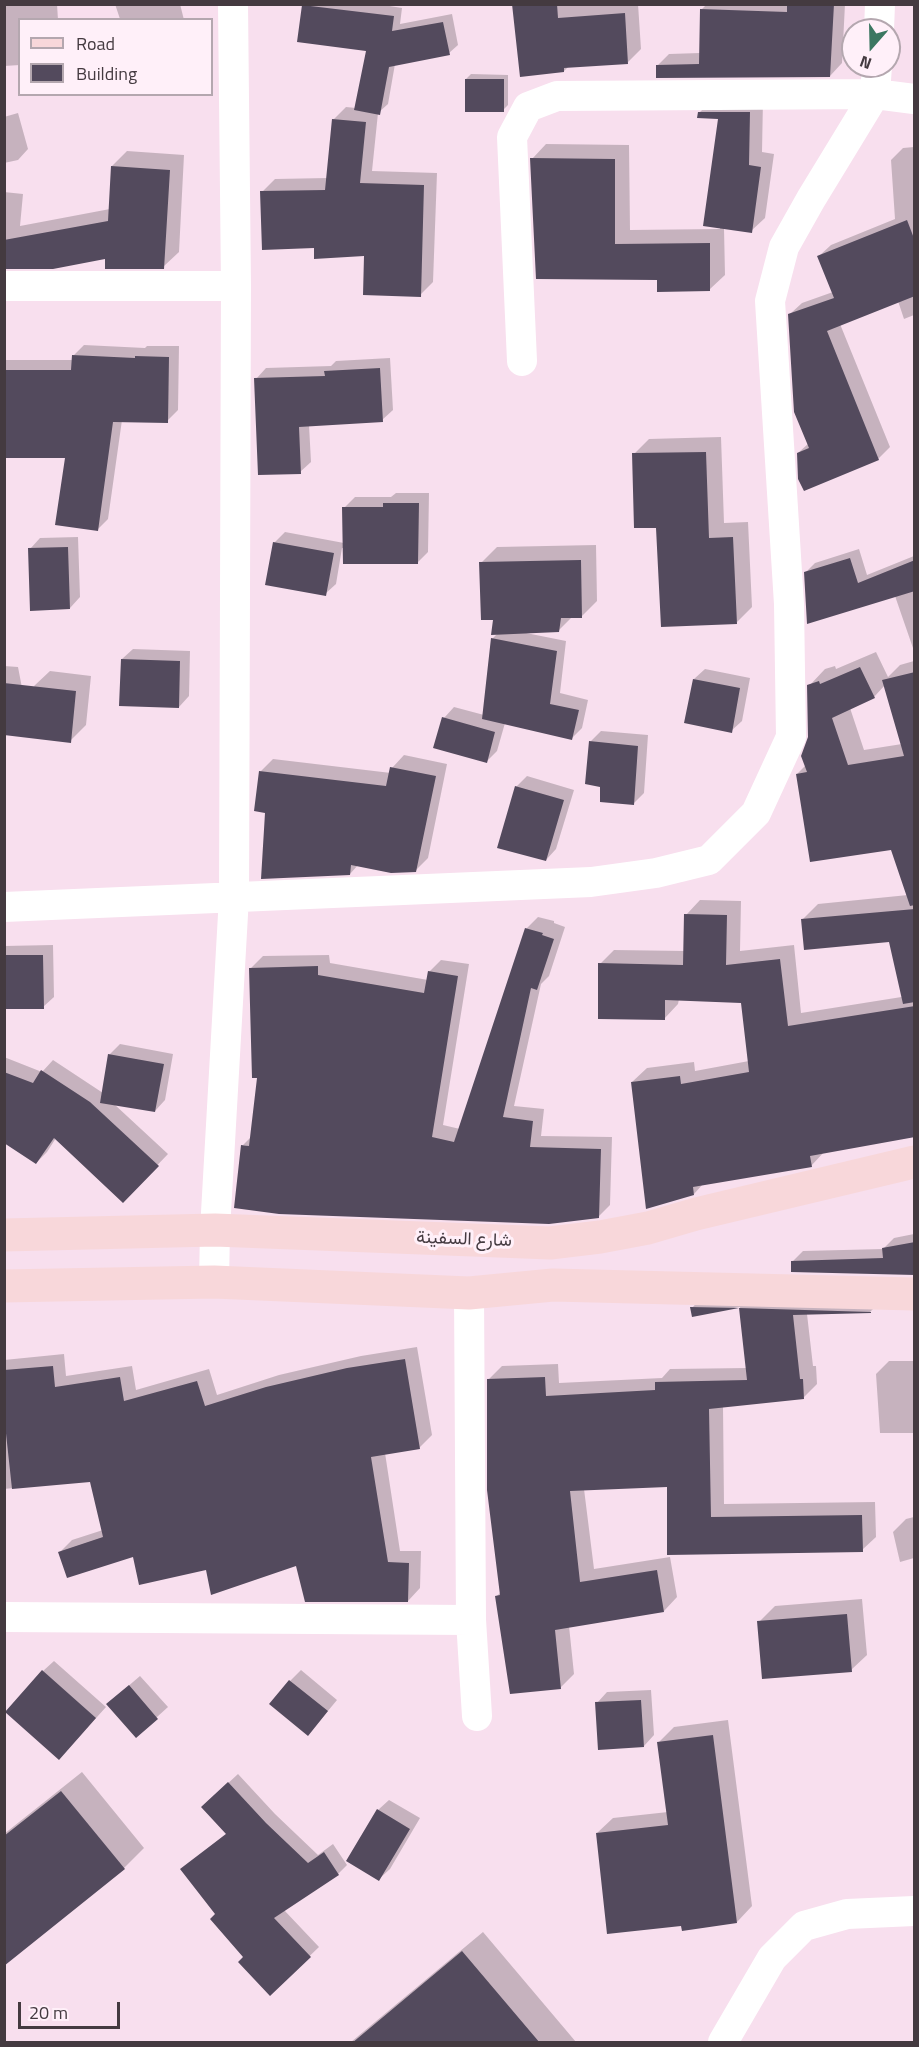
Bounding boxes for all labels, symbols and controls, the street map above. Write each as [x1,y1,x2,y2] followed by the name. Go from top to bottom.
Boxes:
[18,18,213,96] legend
[841,18,901,78] north arrow
[76,30,115,57] text: Road
[856,50,875,76] text: N
[76,60,137,87] text: Building
[416,1228,512,1252] street label: شارع السفينة
[21,1990,123,2028] scale bar
[29,1999,68,2026] text: 20 m

